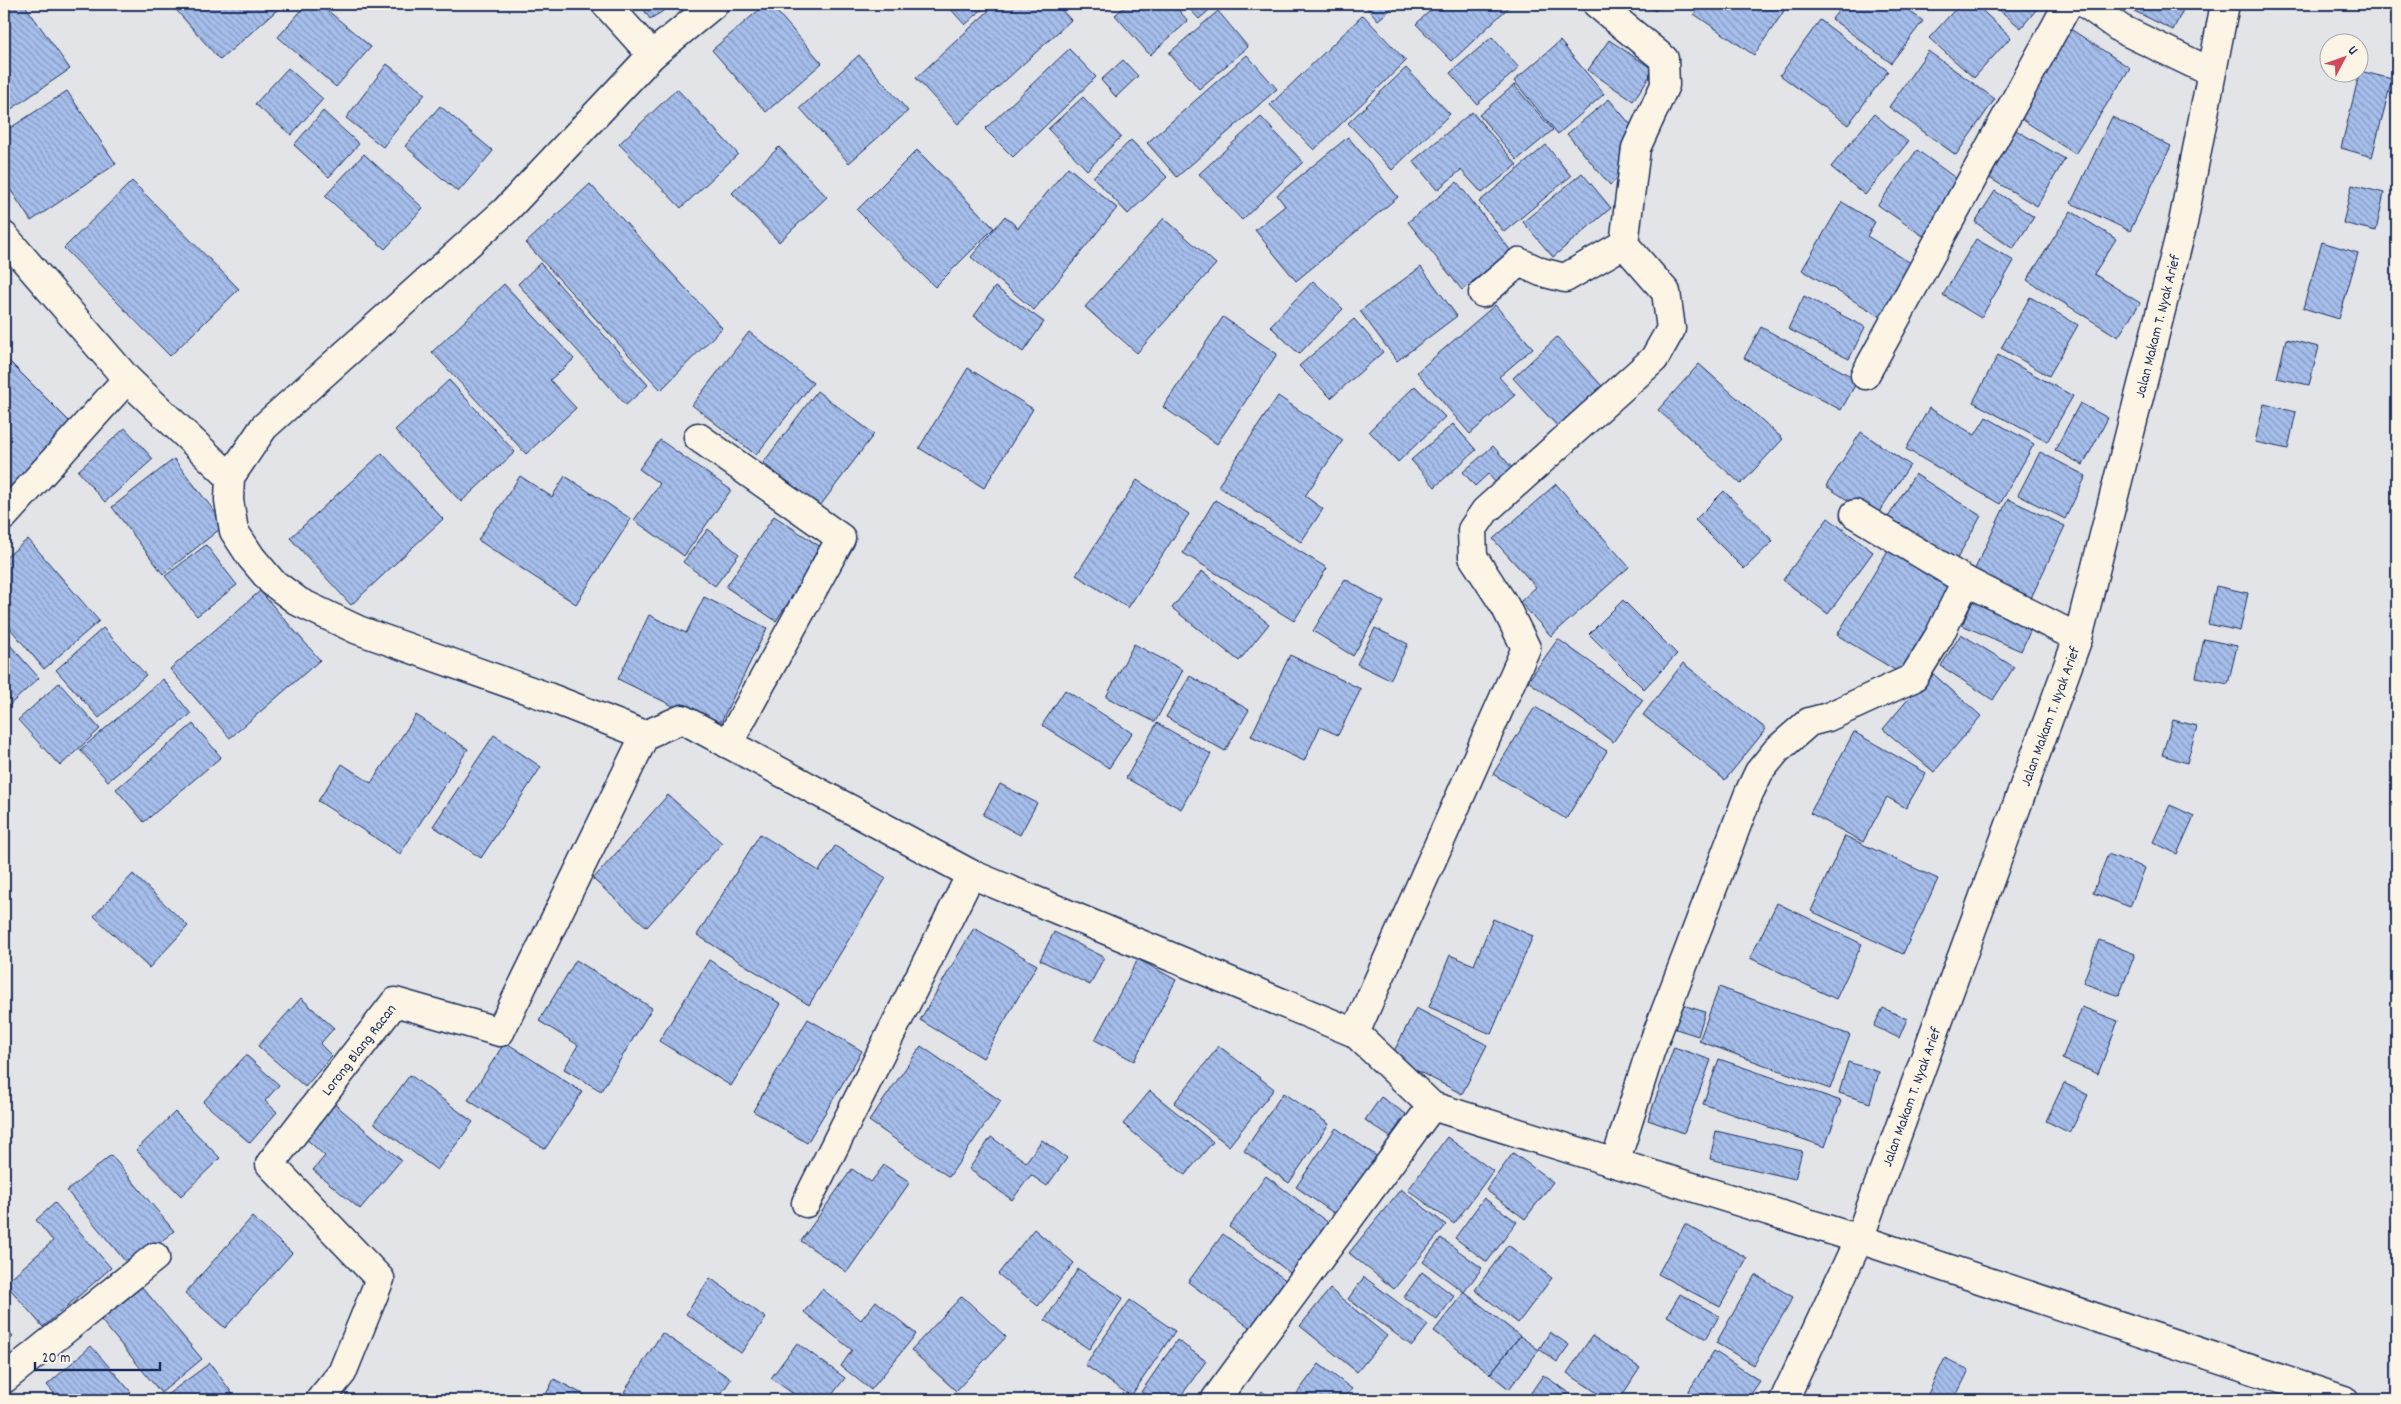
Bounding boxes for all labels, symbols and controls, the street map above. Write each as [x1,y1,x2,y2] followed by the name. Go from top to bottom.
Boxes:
[2318,32,2368,82] north arrow
[2343,42,2362,60] text: U
[2130,252,2188,400] street label: Jalan Makam T. Nyak Arief
[2016,644,2087,790] street label: Jalan Makam T. Nyak Arief
[317,1000,403,1101] street label: Lorong Blang Racan
[1877,1024,1948,1170] street label: Jalan Makam T. Nyak Arief
[35,1339,160,1371] scale bar
[42,1348,70,1370] text: 20 m

